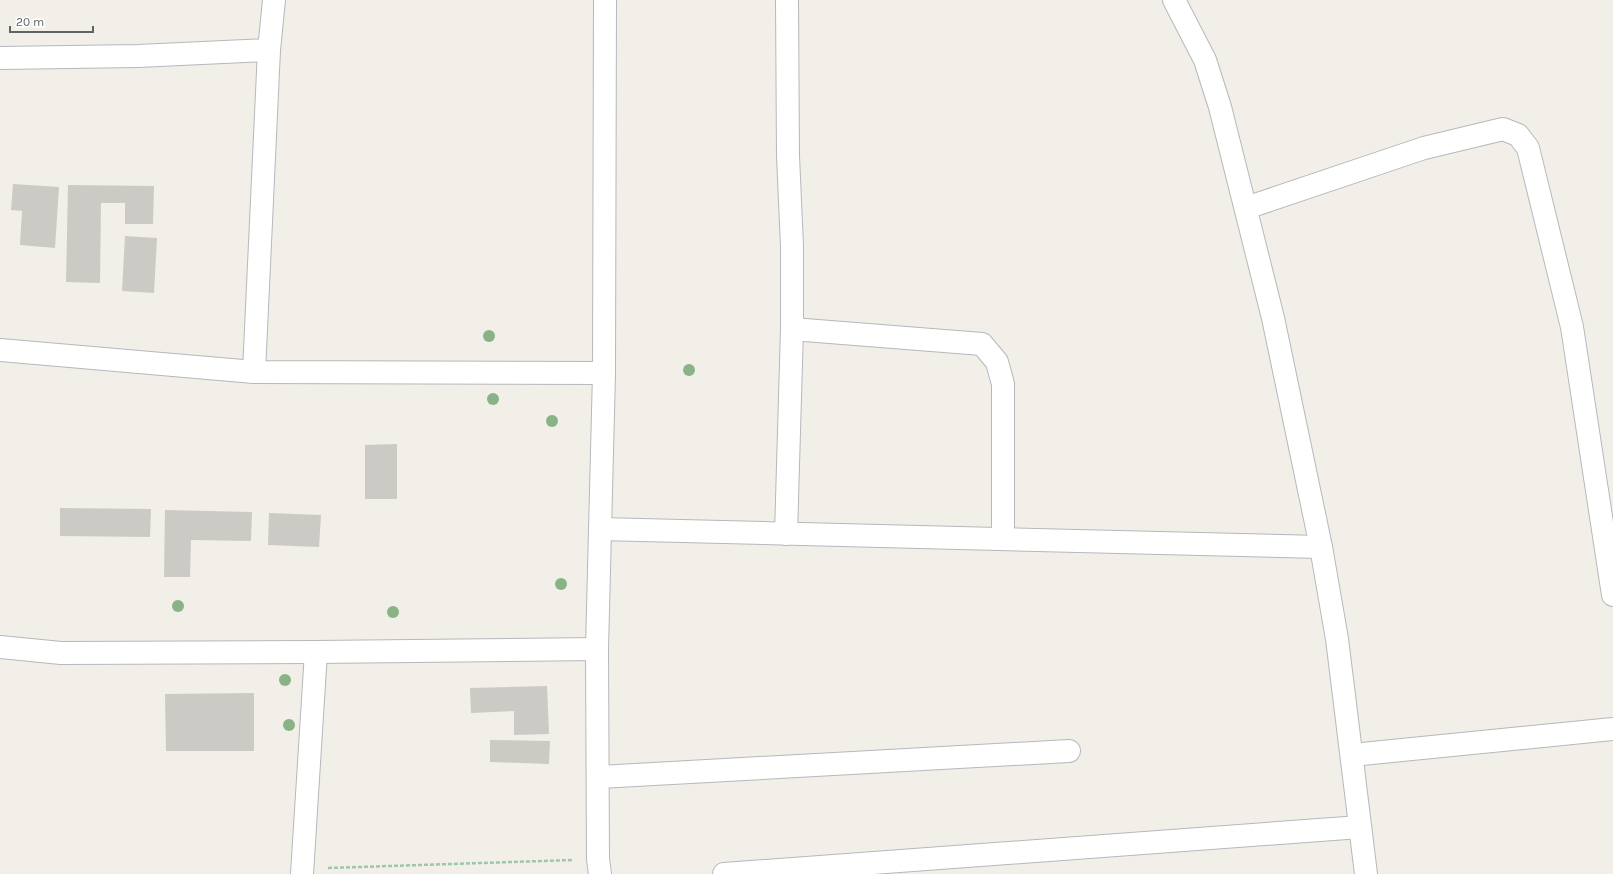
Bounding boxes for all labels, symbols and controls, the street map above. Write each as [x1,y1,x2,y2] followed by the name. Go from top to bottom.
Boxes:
[10,8,93,34] scale bar
[16,15,44,29] text: 20 m

